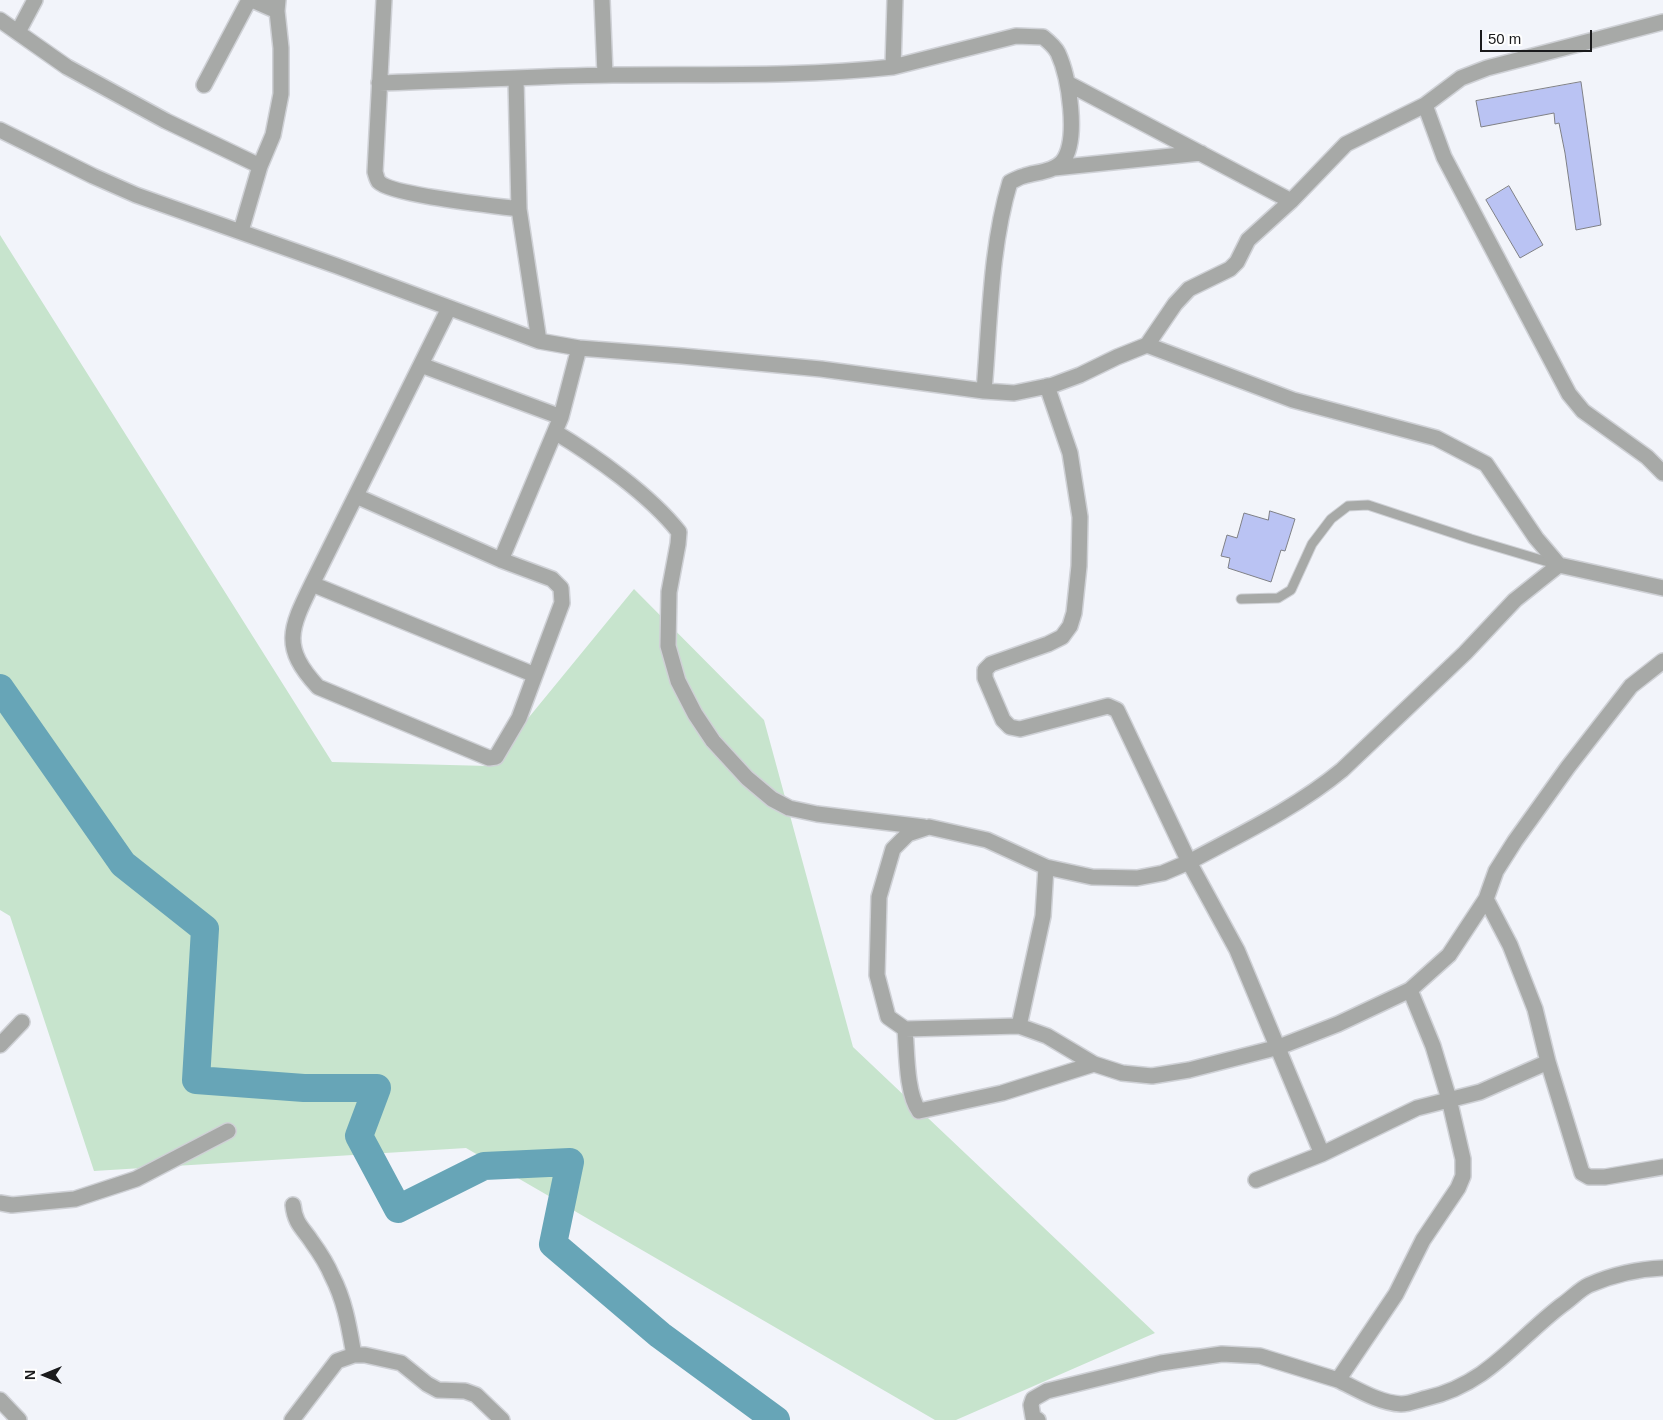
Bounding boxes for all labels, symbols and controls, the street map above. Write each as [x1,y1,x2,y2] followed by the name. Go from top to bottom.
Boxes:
[1483,20,1596,52] scale bar
[1488,30,1521,47] text: 50 m
[20,1350,70,1400] north arrow
[22,1370,38,1380] text: N

